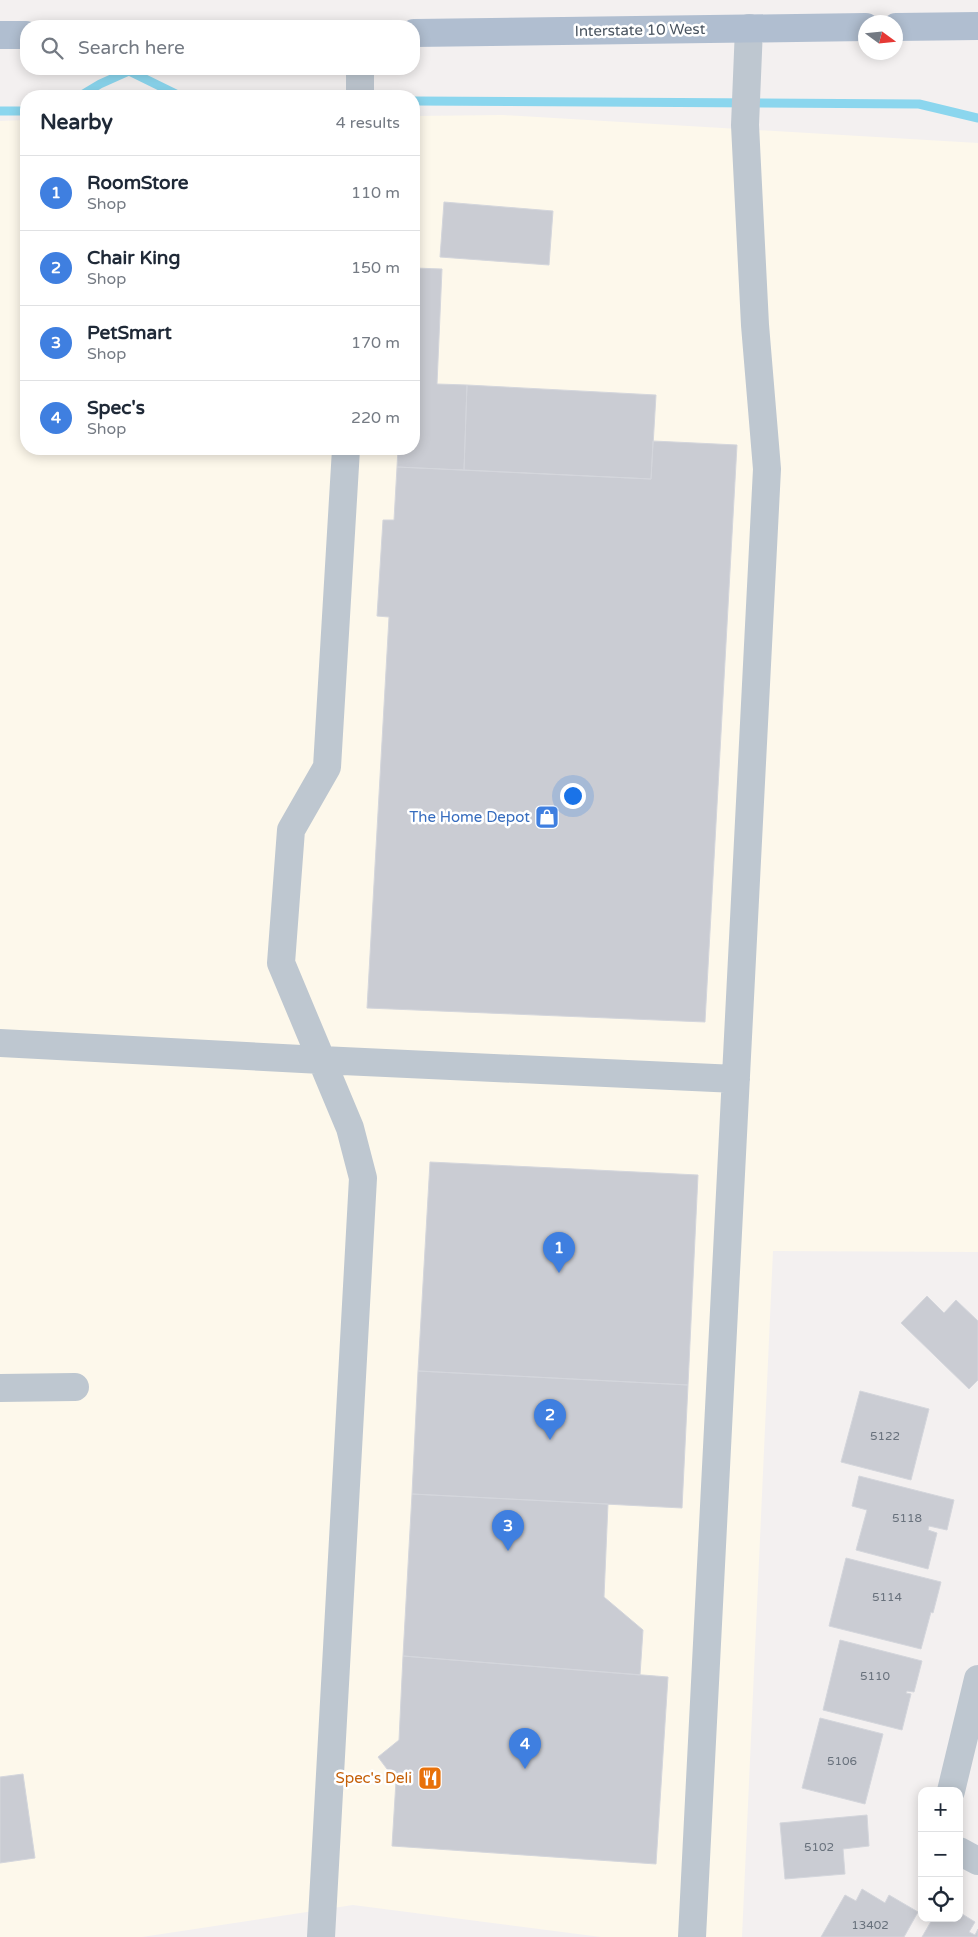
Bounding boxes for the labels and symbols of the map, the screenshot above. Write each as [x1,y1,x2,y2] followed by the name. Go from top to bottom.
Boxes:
[858,15,903,60] north arrow
[575,20,706,40] street label: Interstate 10 West
[560,783,586,809] your location
[534,804,560,830] shop icon: The Home Depot
[409,808,530,826] place label: The Home Depot
[543,1232,575,1273] pin: 1
[534,1399,566,1440] pin: 2
[870,1429,900,1443] house number: 5122
[492,1510,524,1551] pin: 3
[892,1511,922,1525] house number: 5118
[872,1590,903,1604] house number: 5114
[860,1669,891,1683] house number: 5110
[509,1728,541,1769] pin: 4
[827,1754,857,1768] house number: 5106
[417,1765,443,1791] restaurant icon: Spec's Deli
[336,1769,412,1787] place label: Spec's Deli
[804,1840,834,1854] house number: 5102
[851,1918,889,1932] house number: 13402

